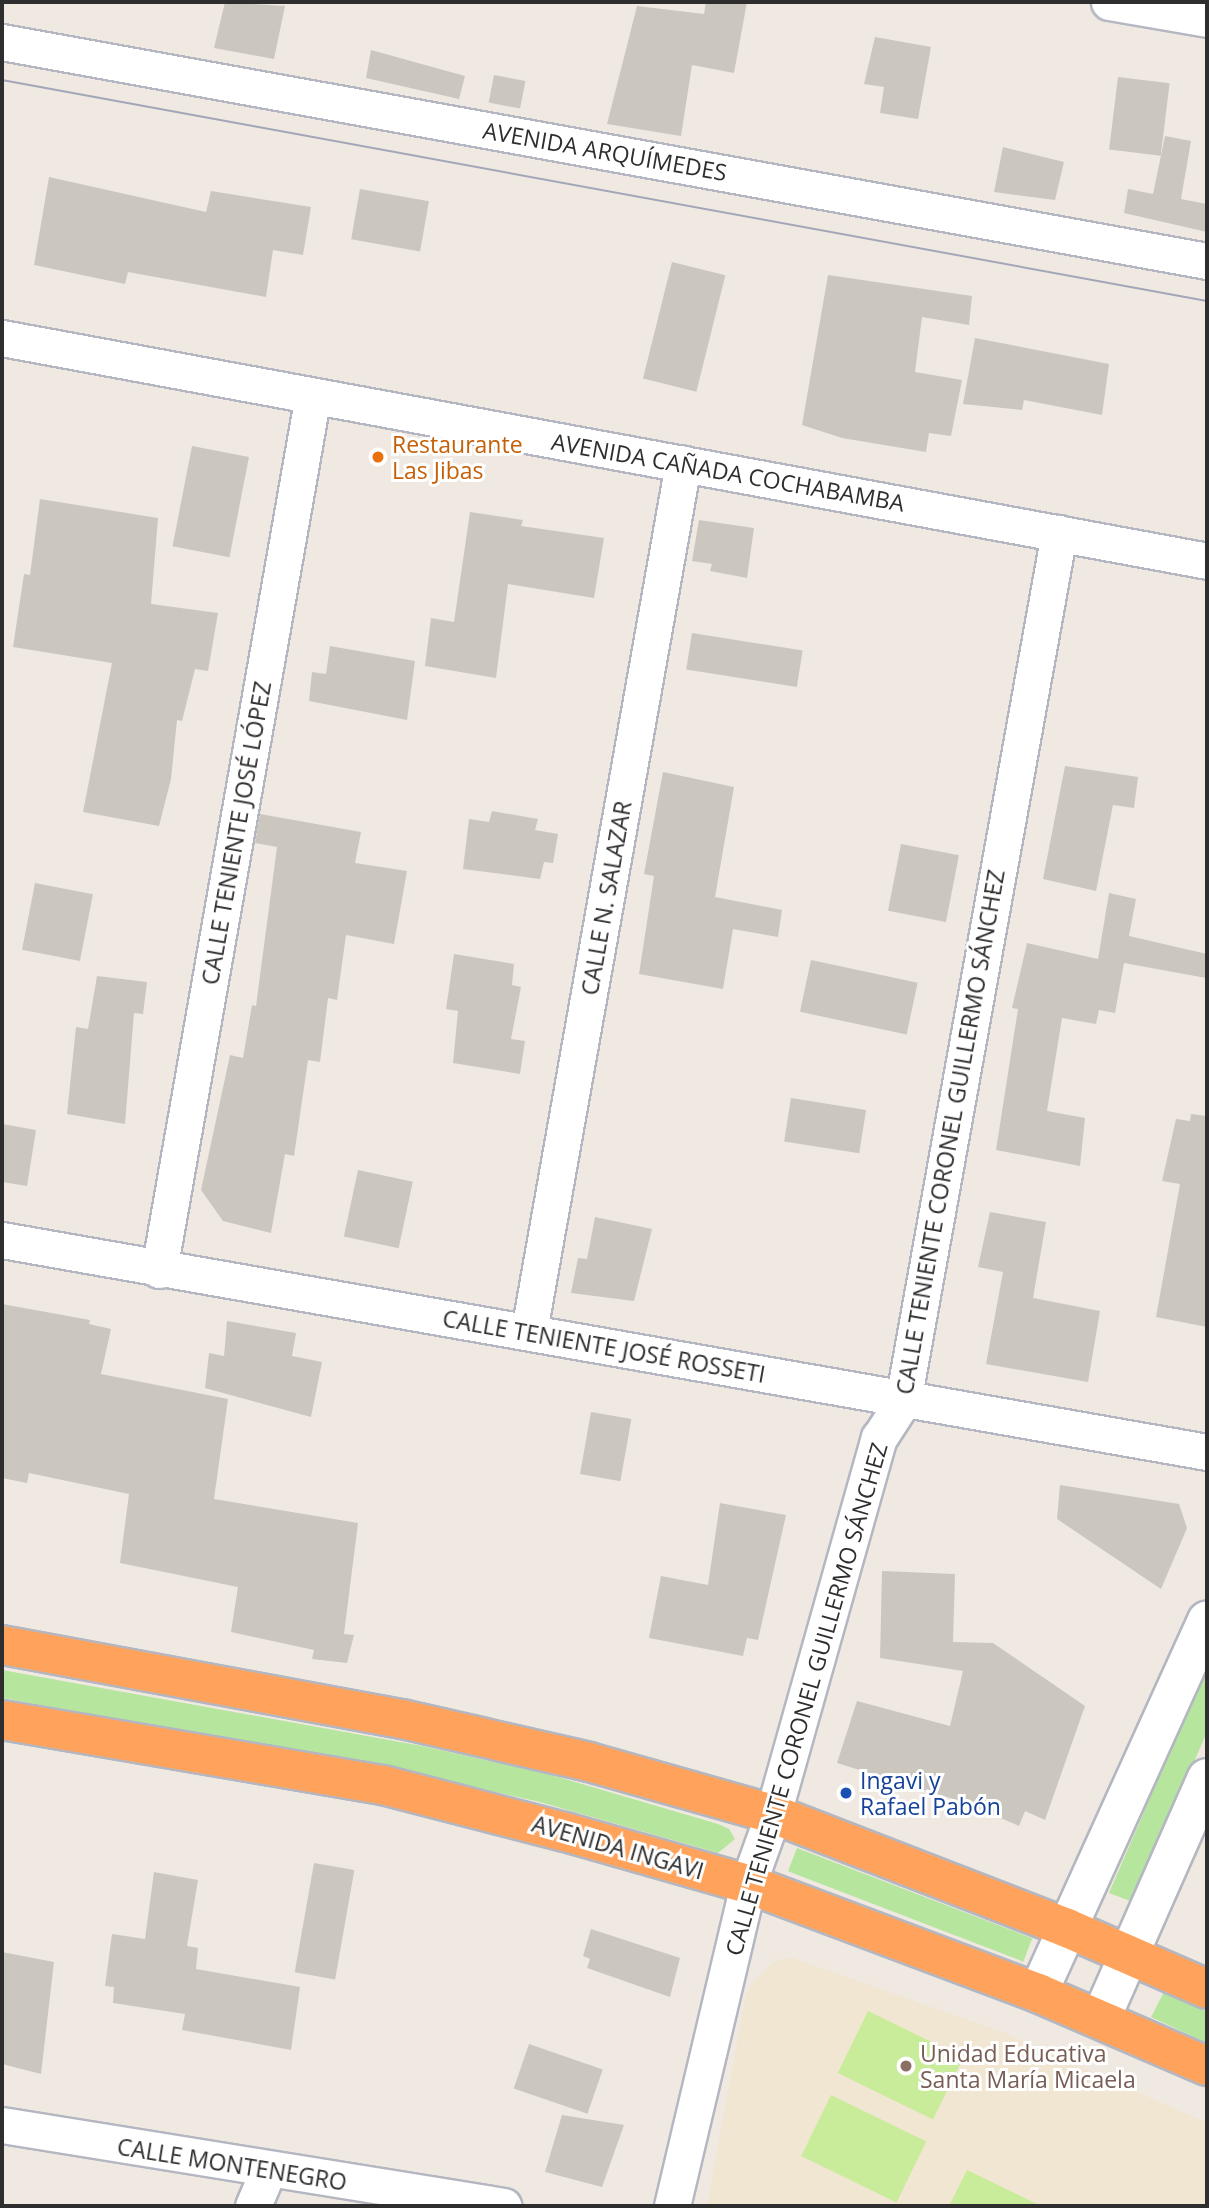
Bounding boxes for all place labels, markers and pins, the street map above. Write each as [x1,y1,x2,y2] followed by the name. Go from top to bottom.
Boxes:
[392,430,523,484] place label: Restaurante Las Jibas
[370,449,386,465] marker: Restaurante Las Jibas
[860,1766,1001,1820] place label: Ingavi y Rafael Pabón
[838,1785,854,1801] marker: Ingavi y Rafael Pabón
[920,2039,1136,2093] place label: Unidad Educativa Santa María Micaela
[898,2058,914,2074] marker: Unidad Educativa Santa María Micaela

